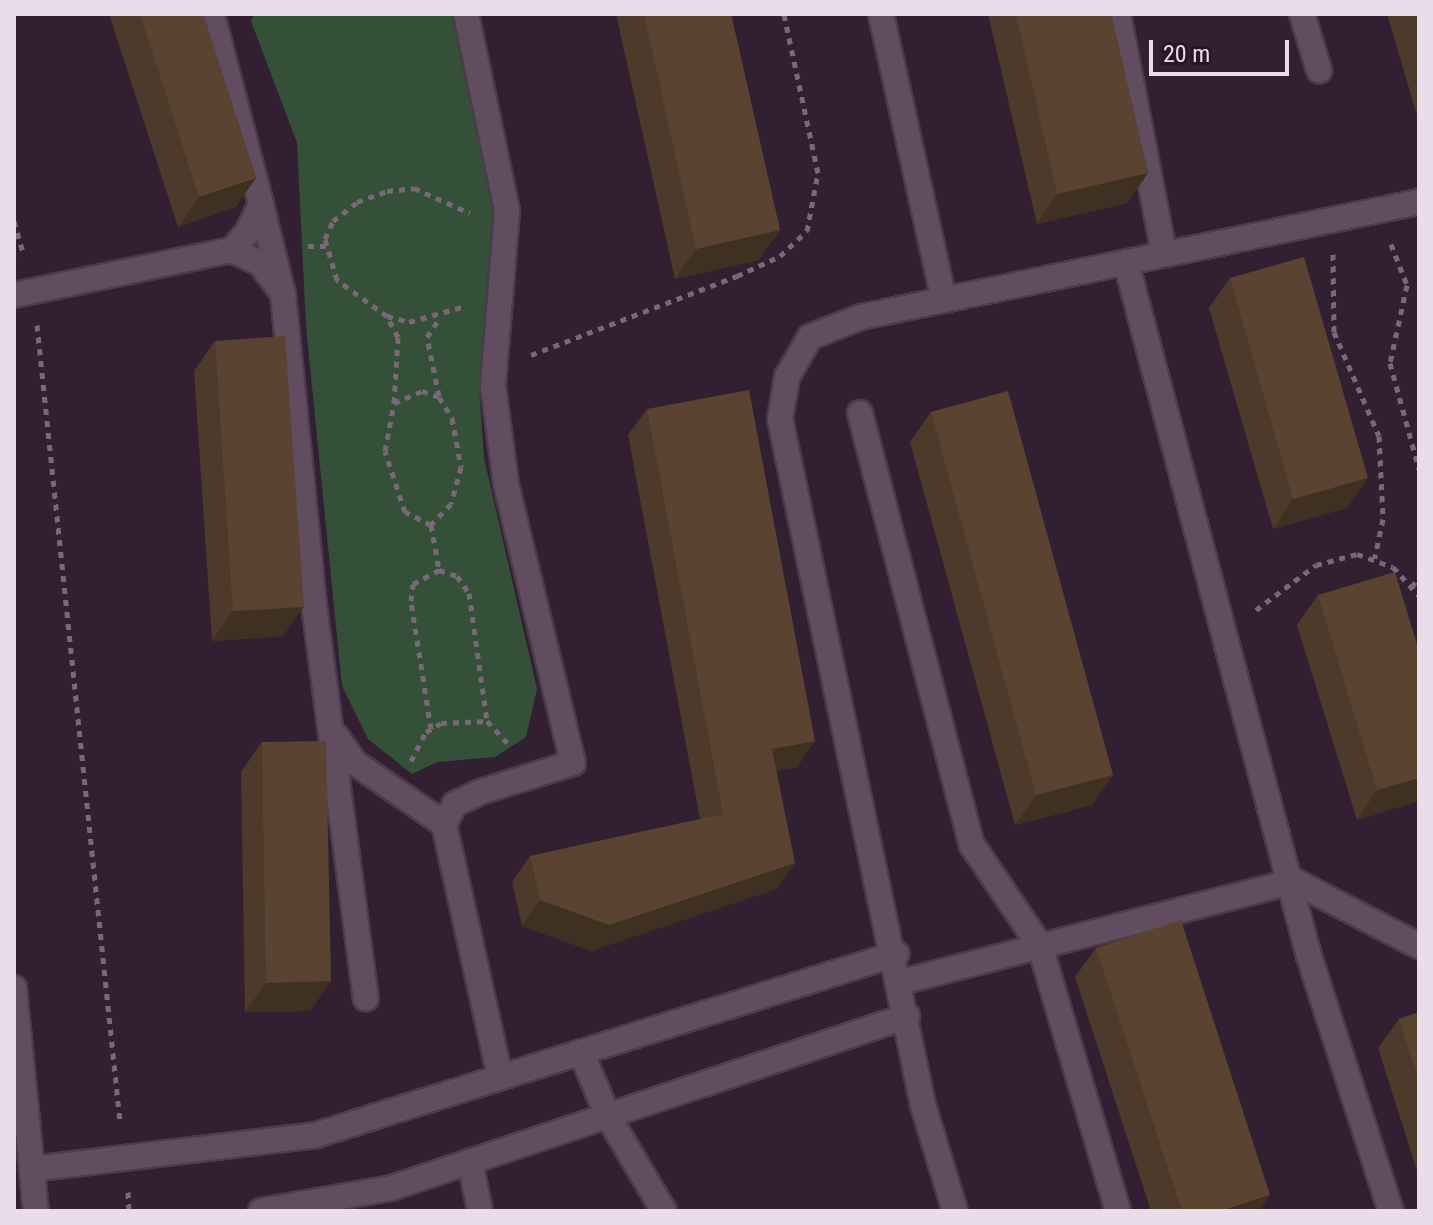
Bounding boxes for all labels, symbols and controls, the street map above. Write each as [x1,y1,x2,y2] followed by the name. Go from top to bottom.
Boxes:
[1153,24,1293,74] scale bar
[1163,40,1210,68] text: 20 m

